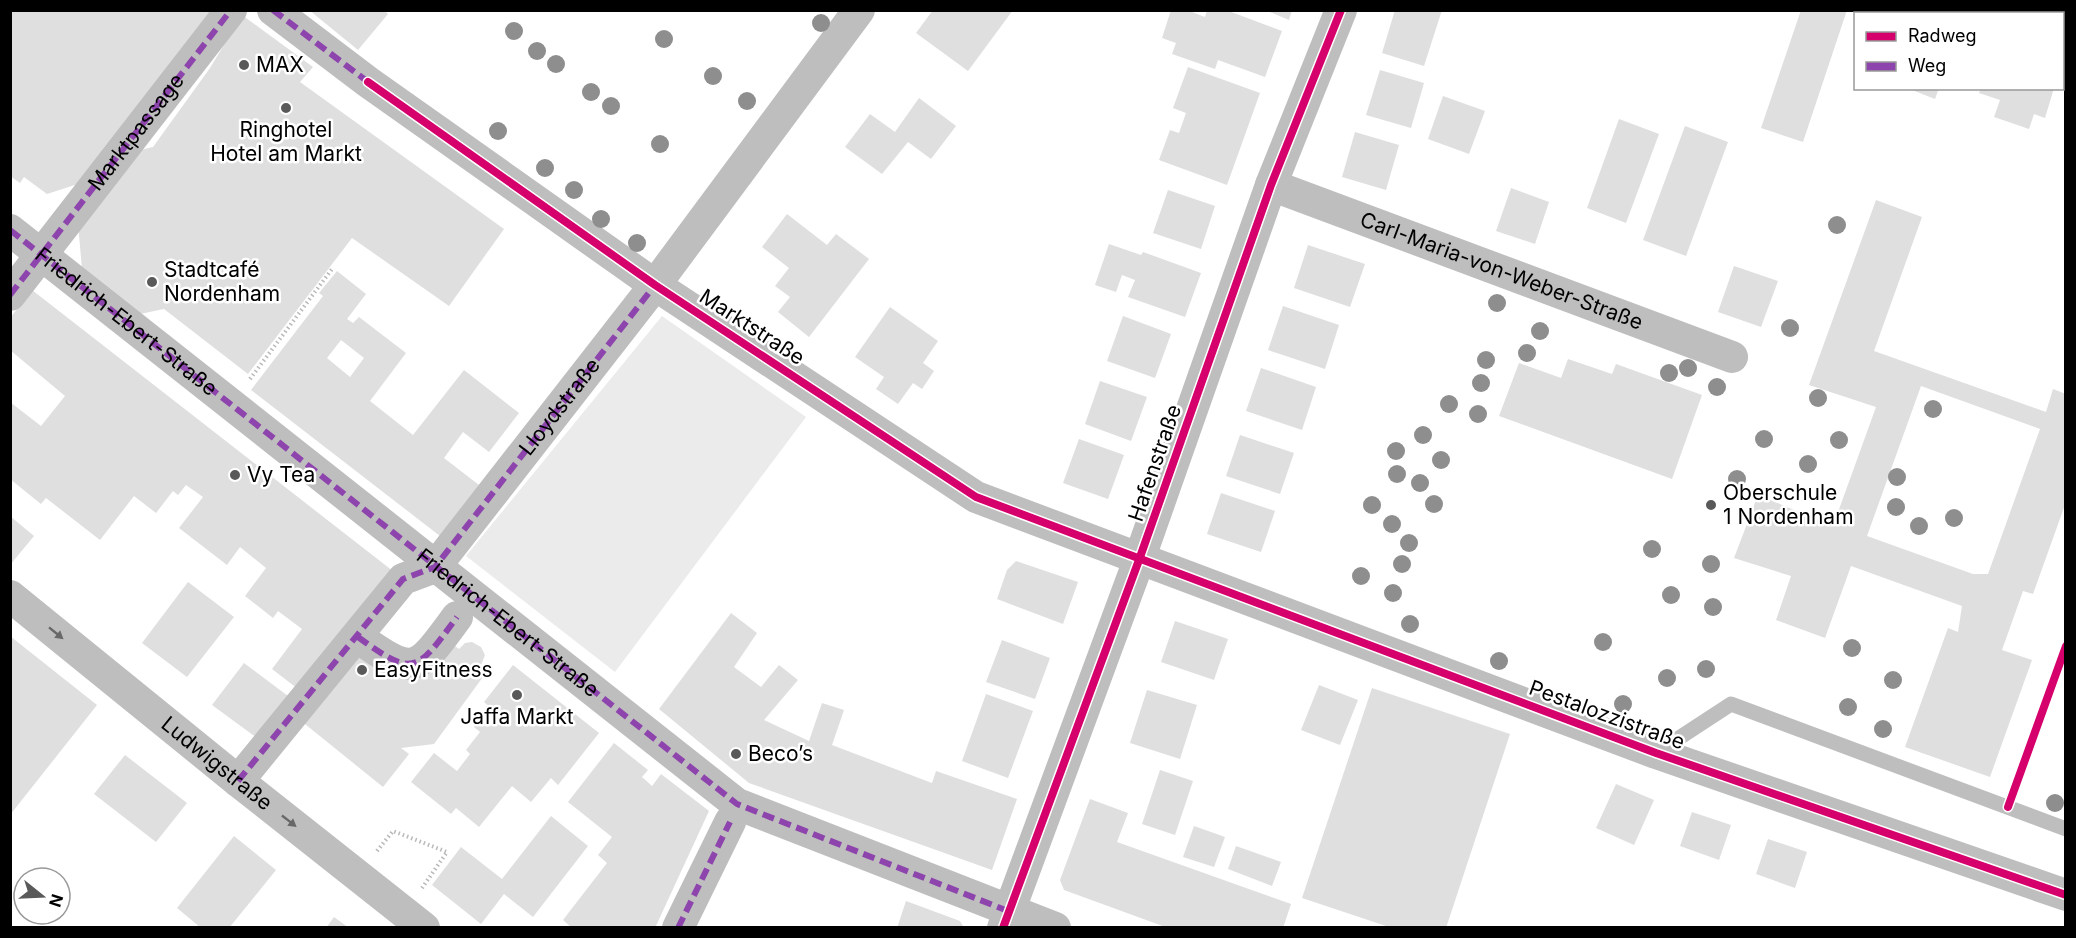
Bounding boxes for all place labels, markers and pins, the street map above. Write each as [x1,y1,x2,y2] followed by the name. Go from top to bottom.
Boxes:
[256,52,304,77] place label: MAX
[237,58,251,72] marker: MAX
[279,101,293,115] marker: Ringhotel Hotel am Markt
[210,117,362,166] place label: Ringhotel Hotel am Markt
[164,257,280,306] place label: Stadtcafé Nordenham
[145,275,159,289] marker: Stadtcafé Nordenham
[247,462,315,487] place label: Vy Tea
[228,468,242,482] marker: Vy Tea
[1723,480,1854,529] place label: Oberschule 1 Nordenham
[1704,498,1718,512] marker: Oberschule 1 Nordenham
[374,657,493,682] place label: EasyFitness
[355,663,369,677] marker: EasyFitness
[510,688,524,702] marker: Jaffa Markt
[460,704,574,729] place label: Jaffa Markt
[748,741,813,766] place label: Beco’s
[729,747,743,761] marker: Beco’s

